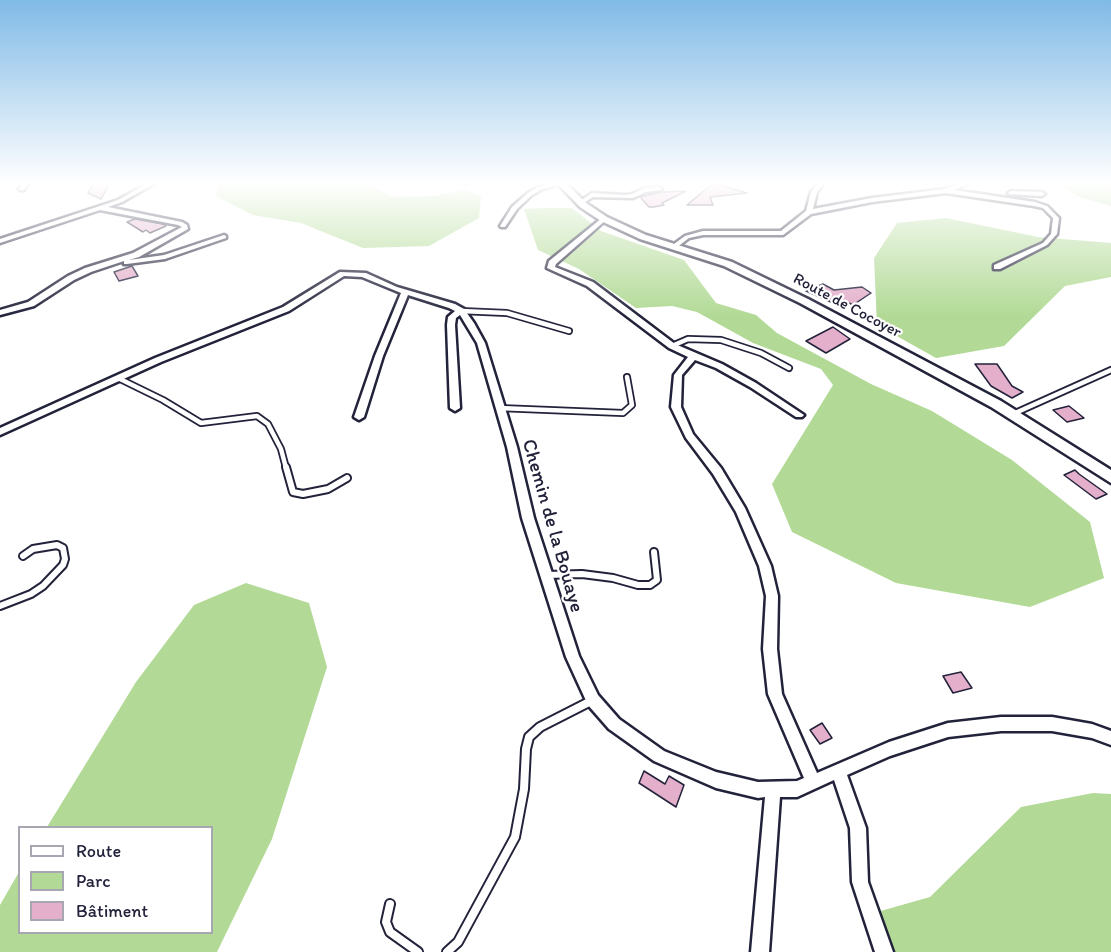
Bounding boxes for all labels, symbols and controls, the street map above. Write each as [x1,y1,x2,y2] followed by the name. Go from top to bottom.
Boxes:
[790,269,904,343] street label: Route de Cocoyer
[516,437,588,615] street label: Chemin de la Bouaye
[18,826,213,934] legend
[76,840,121,862] text: Route
[76,870,110,892] text: Parc
[76,900,148,922] text: Bâtiment

